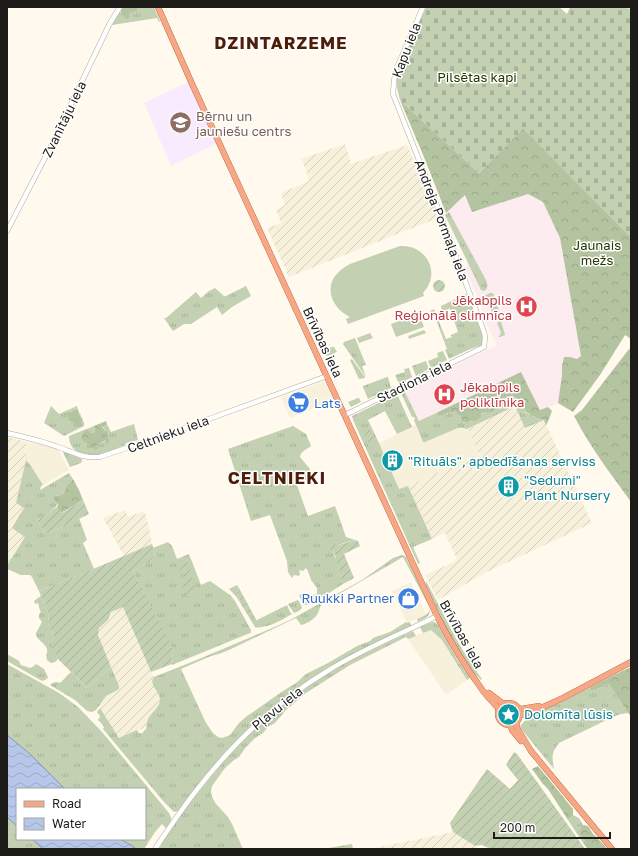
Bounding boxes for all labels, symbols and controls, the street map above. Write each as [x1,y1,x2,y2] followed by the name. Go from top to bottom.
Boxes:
[388,20,424,80] street label: Kapu iela
[214,32,348,53] district label: DZINTARZEME
[437,69,517,85] park label: Pilsētas kapi
[39,78,89,160] street label: Zvanītāju iela
[195,108,291,139] place label: Bērnu un jauniešu centrs
[167,110,193,136] school or university icon: Bērnu un jauniešu centrs
[411,157,473,283] street label: Andreja Pormaļa iela
[573,237,621,268] park label: Jaunais mežs
[394,292,512,323] place label: Jēkabpils Reģionālā slimnīca
[514,294,540,320] hospital icon: Jēkabpils Reģionālā slimnīca
[300,304,346,380] street label: Brīvības iela
[374,356,454,406] street label: Stadiona iela
[460,379,524,410] place label: Jēkabpils poliklīnika
[431,381,457,407] hospital icon: Jēkabpils poliklīnika
[286,390,312,416] supermarket icon: Lats
[314,395,341,411] place label: Lats
[125,412,211,456] street label: Celtnieku iela
[380,448,406,474] building icon: "Rituāls", apbedīšanas serviss
[408,453,596,469] place label: "Rituāls", apbedīšanas serviss
[228,467,326,488] district label: CELTNIEKI
[524,472,611,503] place label: "Sedumi" Plant Nursery
[495,474,521,500] building icon: "Sedumi" Plant Nursery
[396,585,422,611] shop icon: Ruukki Partner
[301,590,394,606] place label: Ruukki Partner
[437,597,487,671] street label: Brīvības iela
[248,683,306,733] street label: Pļavu iela
[496,701,522,727] place icon: Dolomīta lūsis
[524,706,613,722] place label: Dolomīta lūsis
[16,788,146,840] legend
[52,796,81,811] text: Road
[494,814,610,840] scale bar
[52,816,86,831] text: Water
[500,820,535,835] text: 200 m

